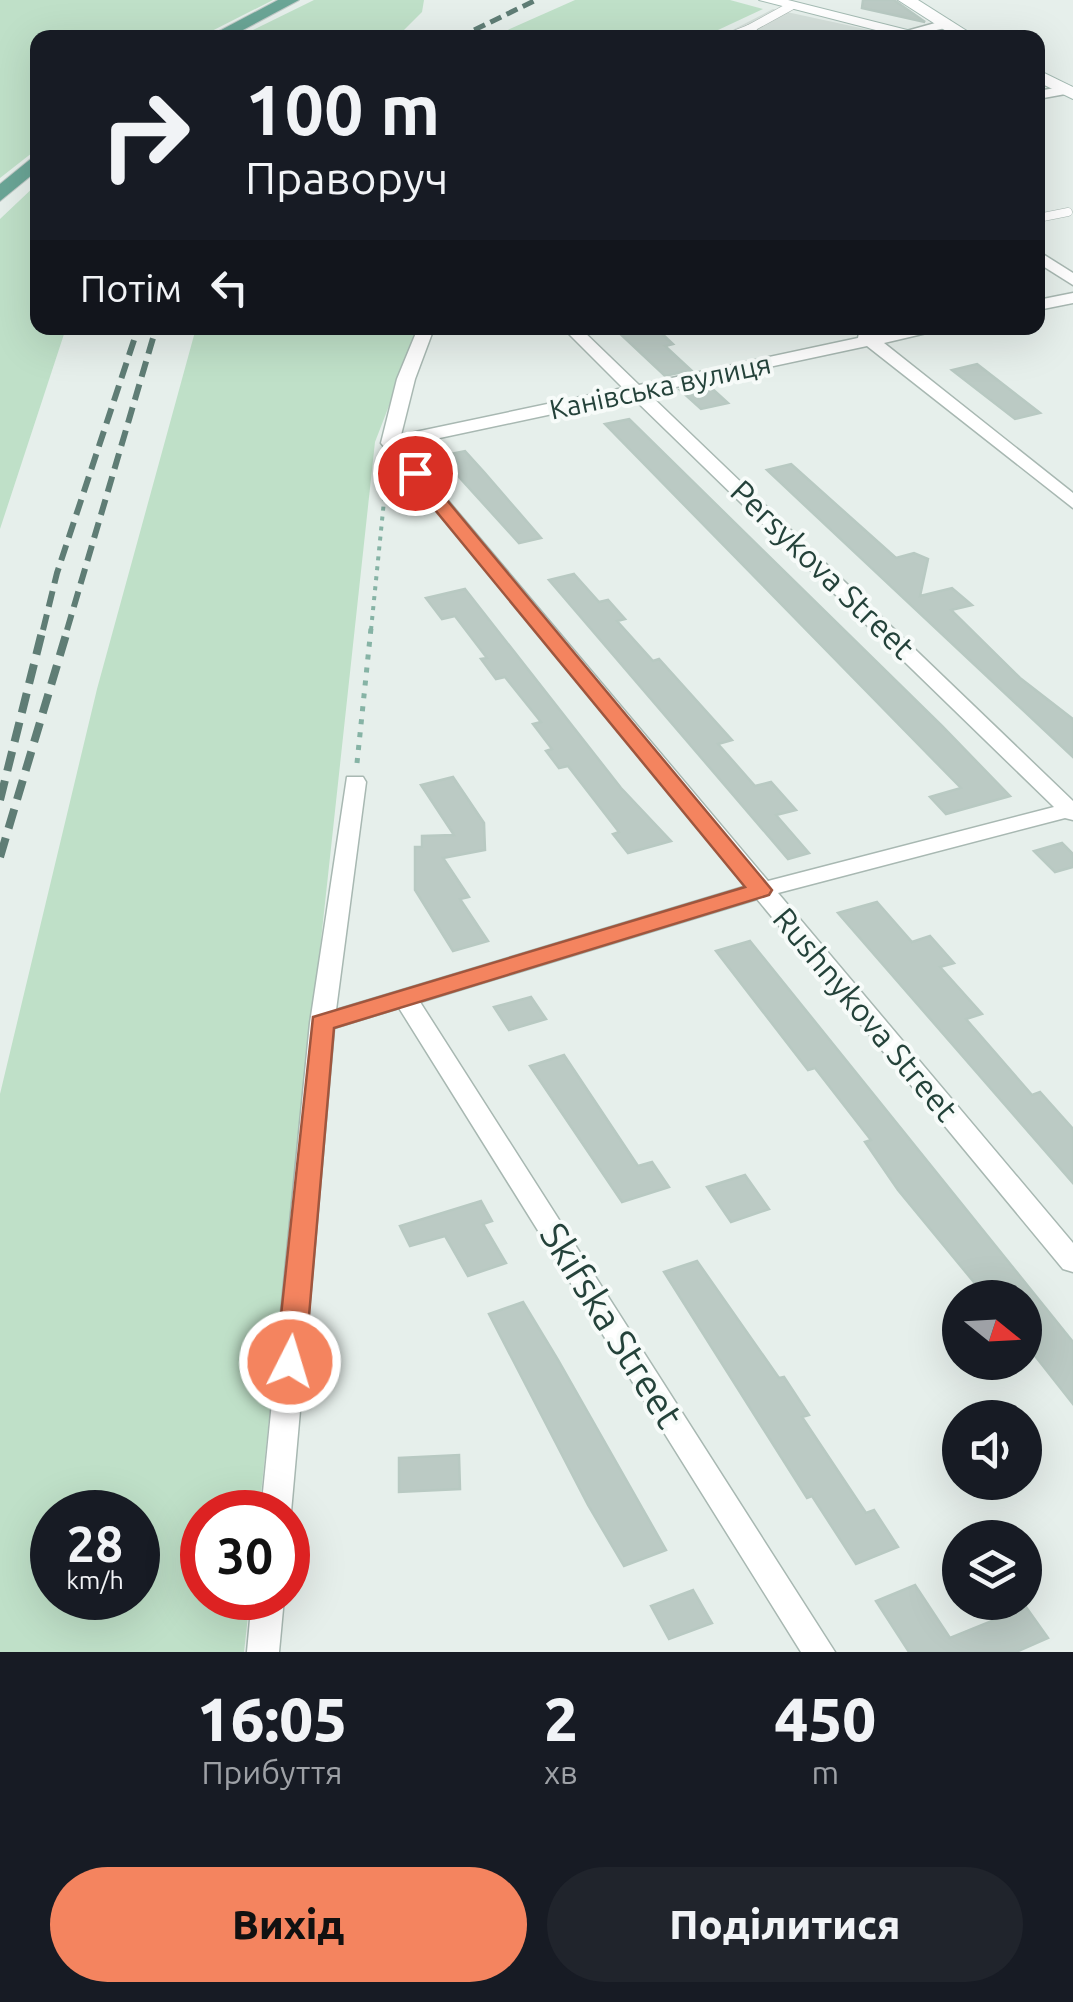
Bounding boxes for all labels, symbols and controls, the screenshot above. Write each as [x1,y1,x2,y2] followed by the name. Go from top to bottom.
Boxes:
[80,70,210,200] icon: right
[245,70,440,148] text: 100 m
[245,152,448,203] text: Праворуч
[202,260,257,315] icon: left
[80,267,182,309] text: Потім
[546,347,774,425] street label: Канівська вулиця
[373,431,458,516] pin
[388,446,443,501] icon: arrive
[724,473,922,666] street label: Persykova Street
[766,900,966,1128] street label: Rushnykova Street
[533,1215,692,1435] street label: Skifska Street
[942,1280,1042,1380] north arrow
[942,1280,1042,1620] map controls
[238,1310,342,1414] position arrow
[942,1400,1042,1500] button: sound
[180,1490,310,1620] speed limit sign: 30
[67,1515,123,1571] text: 28
[942,1520,1042,1620] button: layers
[66,1566,124,1594] text: km/h
[197,1685,347,1752] text: 16:05
[544,1685,578,1752] text: 2
[775,1685,876,1752] text: 450
[202,1754,342,1790] text: Прибуття
[544,1754,578,1790] text: хв
[812,1754,839,1790] text: m
[50,1867,527,1982] button: Вихід
[547,1867,1023,1982] button: Поділитися

